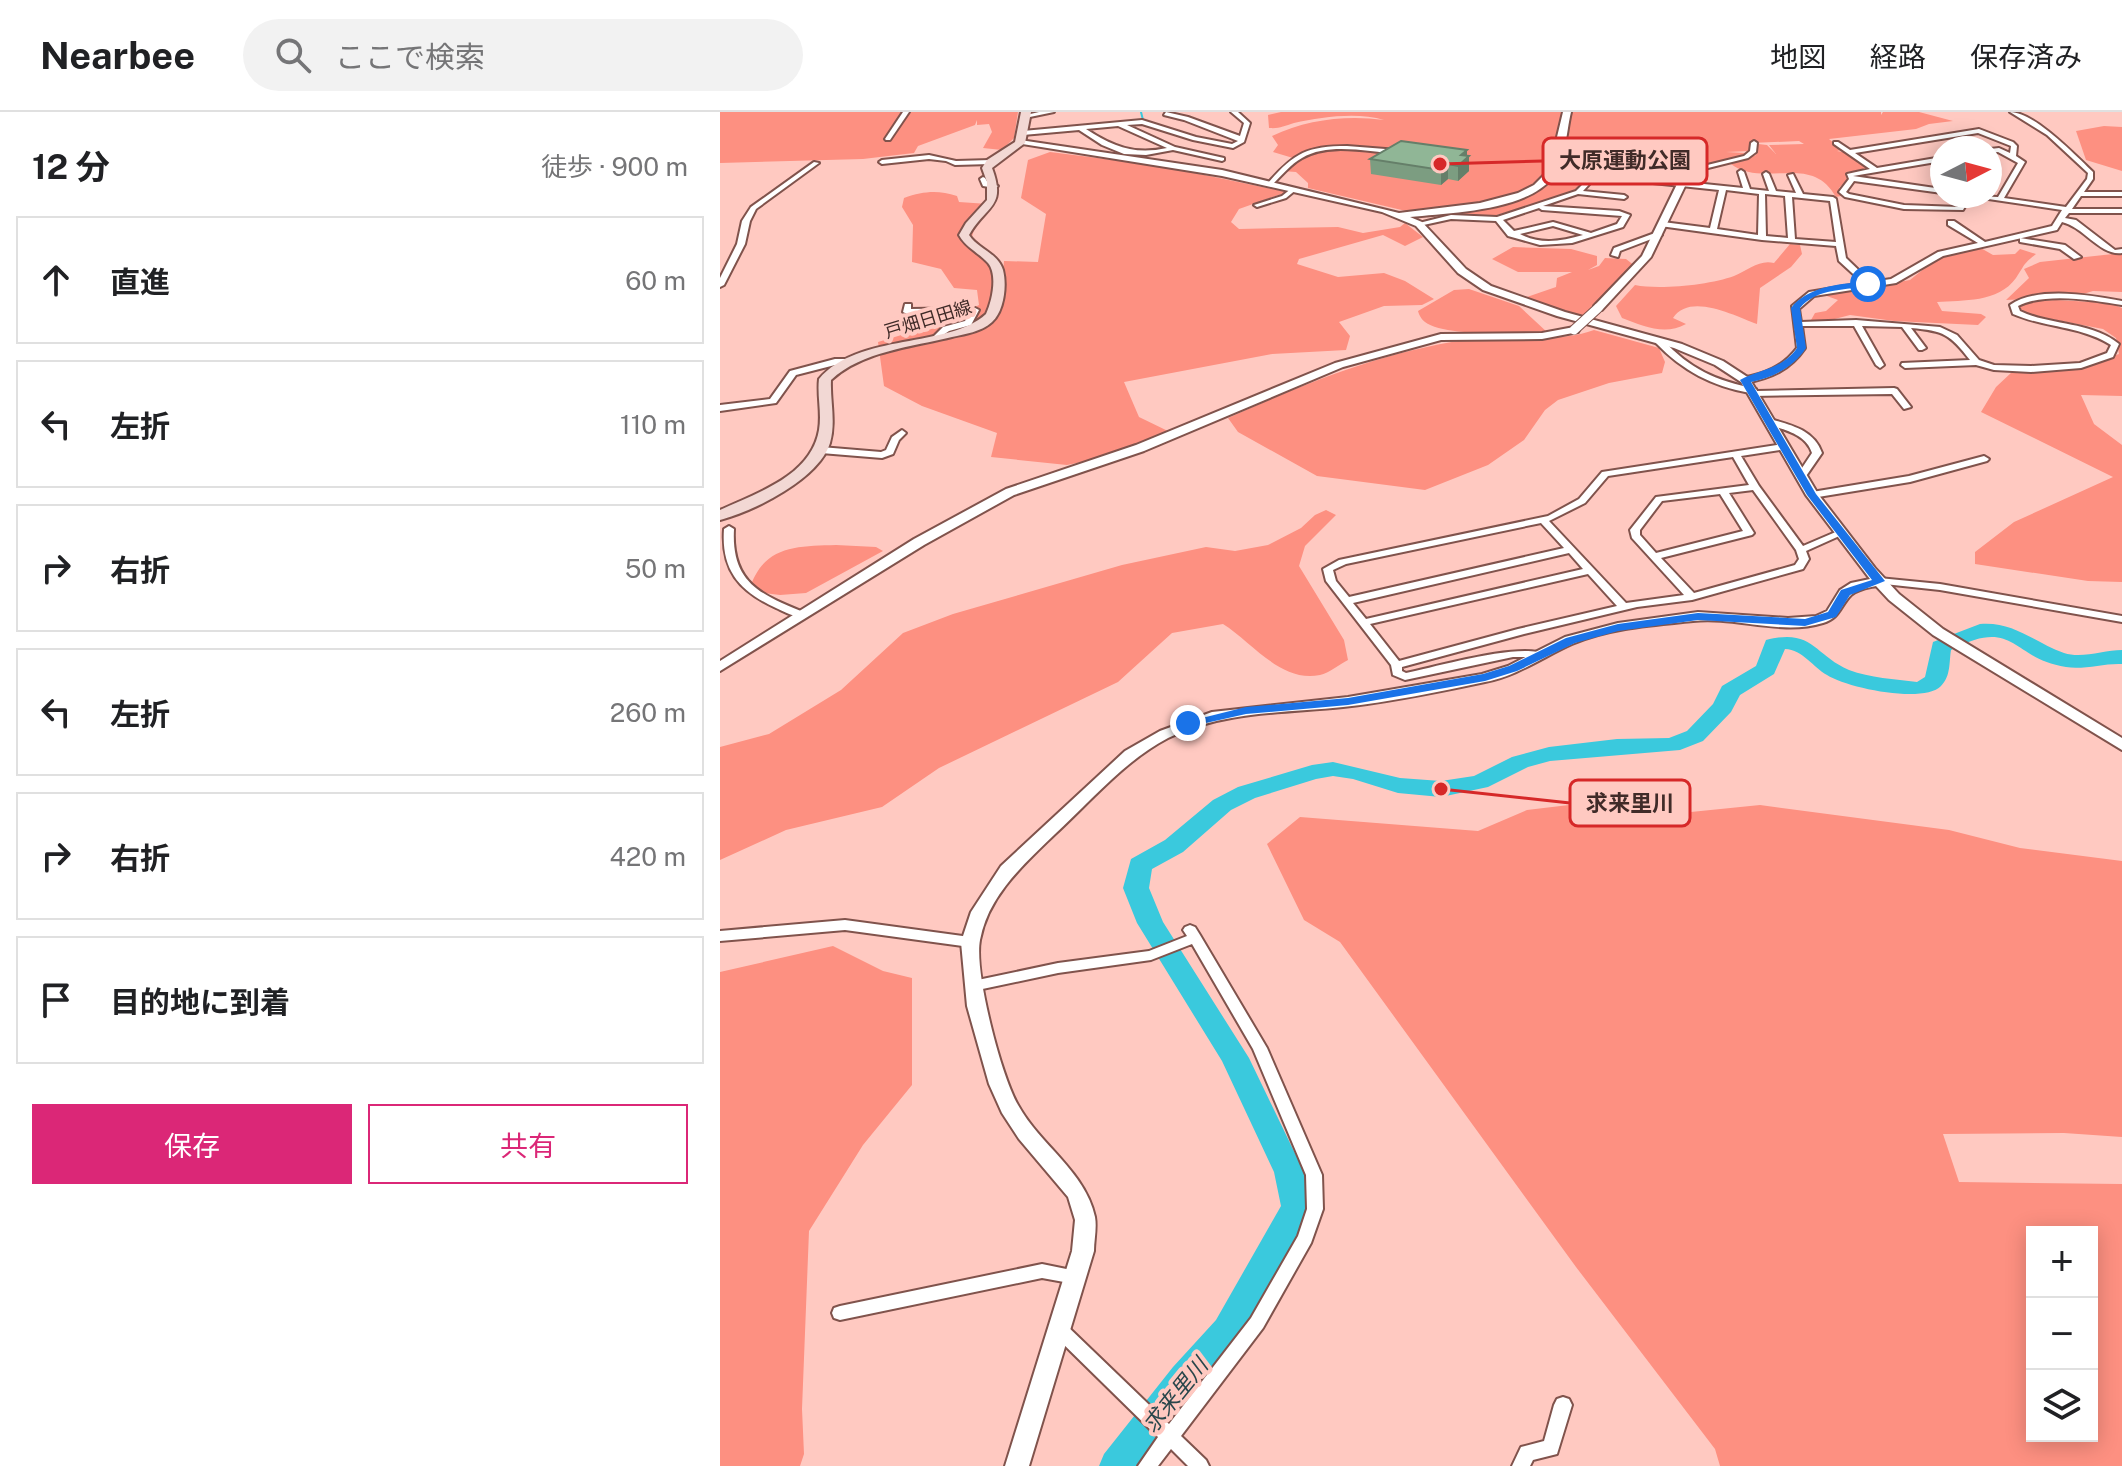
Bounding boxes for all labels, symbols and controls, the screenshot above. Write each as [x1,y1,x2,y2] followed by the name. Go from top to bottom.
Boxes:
[243,19,803,91] search box
[40,33,195,78] text: Nearbee
[271,33,315,77] icon: search
[335,39,485,75] text: ここで検索
[1770,40,1826,73] text: 地図
[1870,40,1926,73] text: 経路
[1970,40,2082,73] text: 保存済み
[1930,136,2002,208] north arrow
[1543,138,1707,184] callout: 大原運動公園
[32,147,110,187] text: 12 分
[1559,147,1691,173] text: 大原運動公園
[541,151,688,182] text: 徒歩 · 900 m
[34,258,78,302] icon: ahead
[110,264,170,300] text: 直進
[625,265,686,296] text: 60 m
[1850,266,1886,302] route start
[882,296,974,342] street label: 戸畑日田線
[34,402,78,446] icon: left
[110,408,170,444] text: 左折
[620,409,686,440] text: 110 m
[34,546,78,590] icon: right
[110,552,170,588] text: 右折
[625,553,686,584] text: 50 m
[34,690,78,734] icon: left
[110,696,170,732] text: 左折
[610,697,686,728] text: 260 m
[1170,705,1206,741] route end
[1570,780,1690,826] callout: 求来里川
[1586,790,1674,816] text: 求来里川
[34,834,78,878] icon: right
[110,840,170,876] text: 右折
[609,841,686,872] text: 420 m
[34,978,78,1022] icon: arrive
[110,984,290,1020] text: 目的地に到着
[32,1104,352,1184] button: 保存
[368,1104,688,1184] button: 共有
[2026,1226,2098,1442] map controls
[2026,1226,2098,1298] button: +
[2026,1298,2098,1370] button: −
[1137,1351,1214,1437] water label: 求来里川
[2026,1370,2098,1442] button: layers

